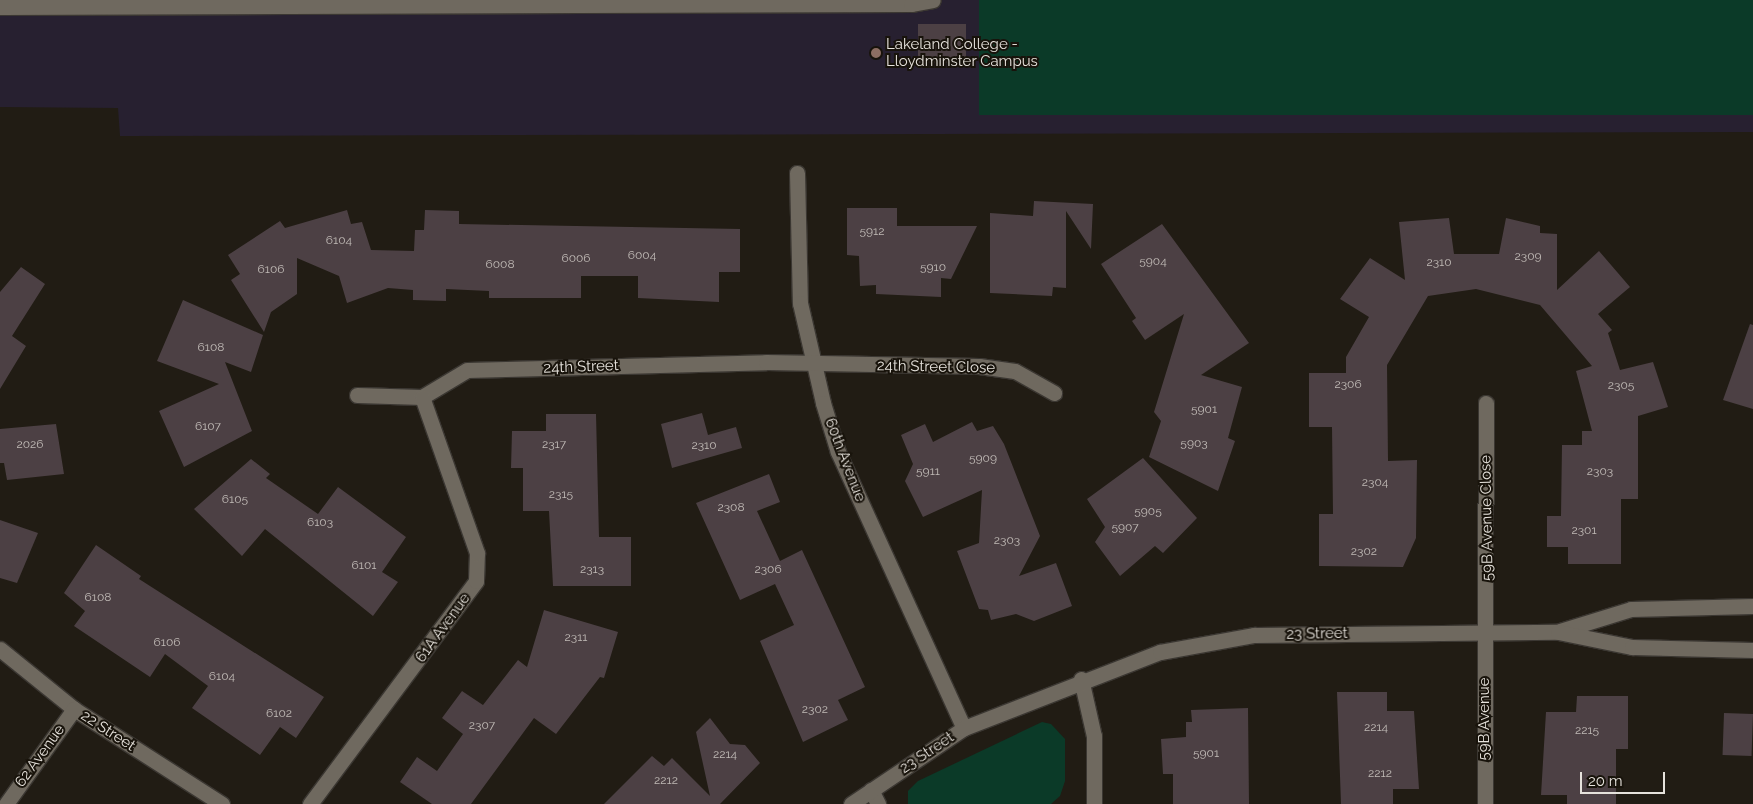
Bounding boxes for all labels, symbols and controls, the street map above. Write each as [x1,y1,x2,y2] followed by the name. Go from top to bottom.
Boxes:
[886,35,1038,70] place label: Lakeland College - Lloydminster Campus
[870,47,882,59] marker: Lakeland College - Lloydminster Campus
[860,225,884,239] house number: 5912
[326,234,352,248] house number: 6104
[628,249,656,263] house number: 6004
[1514,250,1542,264] house number: 2309
[561,252,591,266] house number: 6006
[1139,255,1167,269] house number: 5904
[1426,256,1452,270] house number: 2310
[485,258,515,272] house number: 6008
[920,261,946,275] house number: 5910
[258,263,284,277] house number: 6106
[198,341,224,355] house number: 6108
[543,357,619,377] street label: 24th Street
[877,357,995,377] street label: 24th Street Close
[1334,378,1362,392] house number: 2306
[1608,379,1634,393] house number: 2305
[1191,403,1217,417] house number: 5901
[821,415,869,505] street label: 60th Avenue
[195,420,221,434] house number: 6107
[1180,437,1208,451] house number: 5903
[16,438,44,452] house number: 2026
[542,438,566,452] house number: 2317
[691,439,717,453] house number: 2310
[969,452,997,466] house number: 5909
[1477,455,1497,581] street label: 59B Avenue Close
[916,465,940,479] house number: 5911
[1587,465,1613,479] house number: 2303
[1362,476,1388,490] house number: 2304
[549,488,573,502] house number: 2315
[222,493,248,507] house number: 6105
[717,501,745,515] house number: 2308
[1134,505,1162,519] house number: 5905
[307,516,333,530] house number: 6103
[1111,521,1139,535] house number: 5907
[1571,524,1597,538] house number: 2301
[994,534,1020,548] house number: 2303
[1351,545,1377,559] house number: 2302
[352,559,376,573] house number: 6101
[580,563,604,577] house number: 2313
[754,563,782,577] house number: 2306
[412,590,474,666] street label: 61A Avenue
[85,591,111,605] house number: 6108
[1286,624,1348,644] street label: 23 Street
[565,631,587,645] house number: 2311
[154,636,180,650] house number: 6106
[209,670,235,684] house number: 6104
[1476,677,1494,761] street label: 59B Avenue
[802,703,828,717] house number: 2302
[78,707,138,755] street label: 22 Street
[266,707,292,721] house number: 6102
[469,719,495,733] house number: 2307
[11,721,69,791] street label: 62 Avenue
[1364,721,1388,735] house number: 2214
[1575,724,1599,738] house number: 2215
[897,728,957,778] street label: 23 Street
[1193,747,1219,761] house number: 5901
[713,748,737,762] house number: 2214
[1583,762,1668,794] scale bar
[1368,767,1392,781] house number: 2212
[1588,772,1623,790] text: 20 m
[654,774,678,788] house number: 2212

